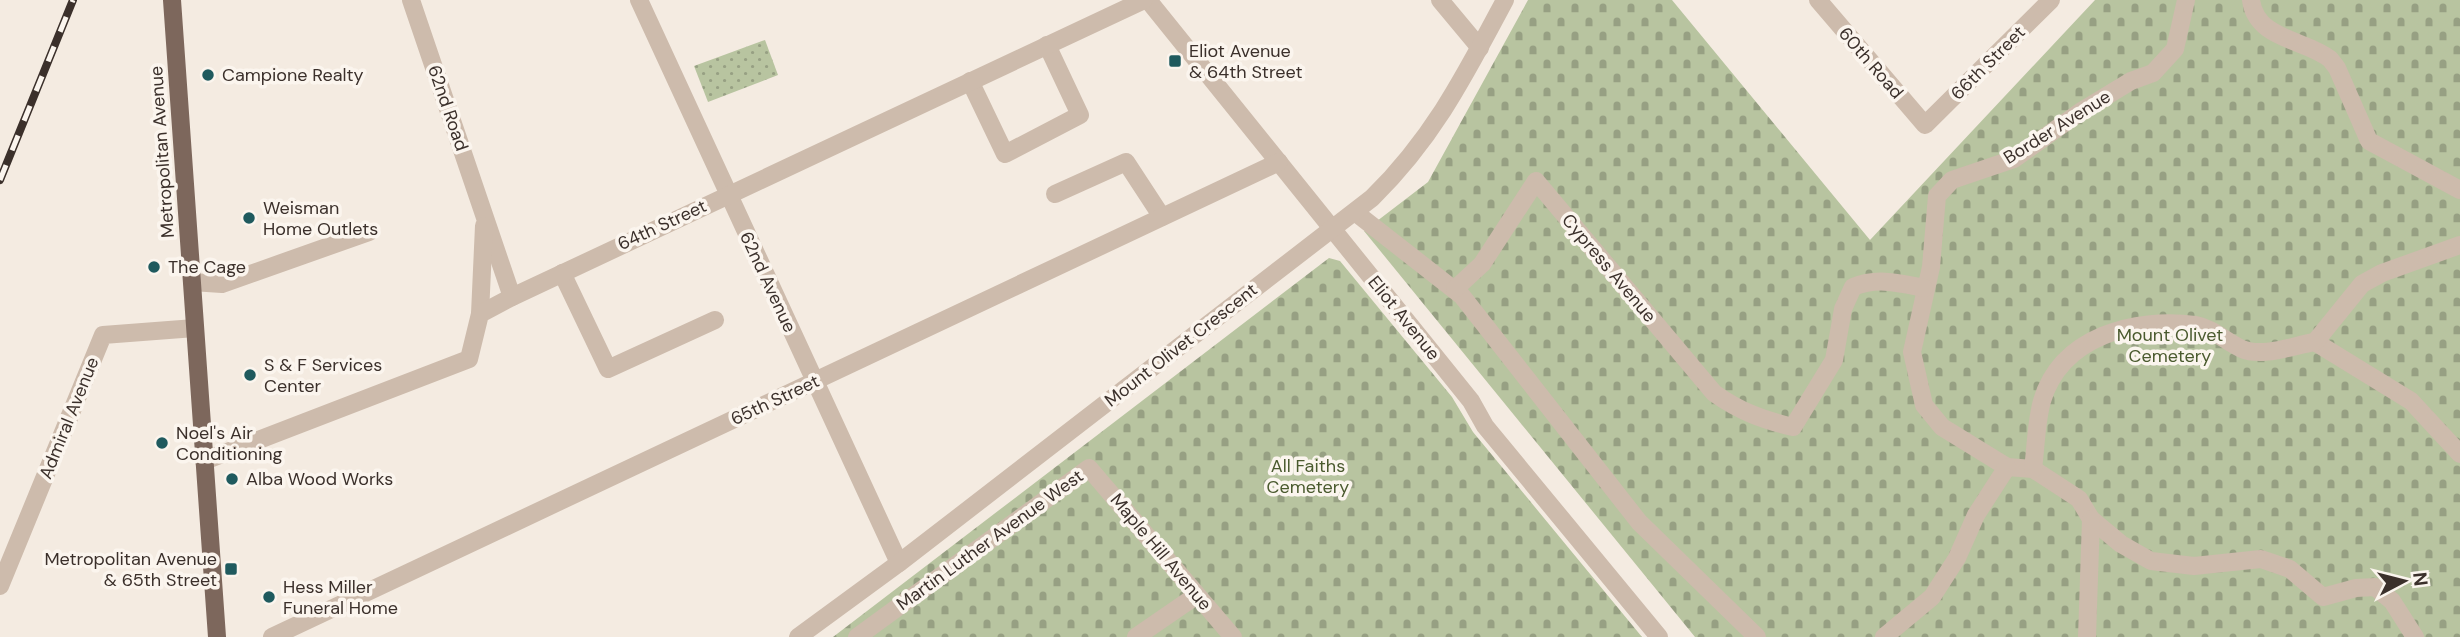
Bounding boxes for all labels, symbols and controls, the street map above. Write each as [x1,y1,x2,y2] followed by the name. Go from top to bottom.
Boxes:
[1946,21,2030,105] street label: 66th Street
[1833,22,1909,104] street label: 60th Road
[1189,39,1302,84] place label: Eliot Avenue & 64th Street
[1167,53,1183,69] marker: Eliot Avenue & 64th Street
[422,62,474,154] street label: 62nd Road
[222,63,364,87] place label: Campione Realty
[144,65,180,239] street label: Metropolitan Avenue
[200,67,216,83] marker: Campione Realty
[1999,85,2115,169] street label: Border Avenue
[614,194,710,256] street label: 64th Street
[263,196,378,241] place label: Weisman Home Outlets
[1556,209,1662,327] street label: Cypress Avenue
[241,210,257,226] marker: Weisman Home Outlets
[734,228,802,336] street label: 62nd Avenue
[168,255,246,279] place label: The Cage
[146,259,162,275] marker: The Cage
[1363,271,1445,365] street label: Eliot Avenue
[1100,278,1262,412] street label: Mount Olivet Crescent
[2117,323,2223,368] park label: Mount Olivet Cemetery
[34,353,104,483] street label: Admiral Avenue
[264,353,382,398] place label: S & F Services Center
[242,367,258,383] marker: S & F Services Center
[727,369,823,431] street label: 65th Street
[176,421,283,466] place label: Noel's Air Conditioning
[154,435,170,451] marker: Noel's Air Conditioning
[1267,454,1349,499] park label: All Faiths Cemetery
[892,464,1088,616] street label: Martin Luther Avenue West
[246,467,393,491] place label: Alba Wood Works
[224,471,240,487] marker: Alba Wood Works
[1105,488,1217,616] street label: Maple Hill Avenue
[2369,546,2439,616] north arrow
[44,547,217,592] place label: Metropolitan Avenue & 65th Street
[223,561,239,577] marker: Metropolitan Avenue & 65th Street
[2407,571,2434,587] text: N
[283,575,398,620] place label: Hess Miller Funeral Home
[261,589,277,605] marker: Hess Miller Funeral Home

